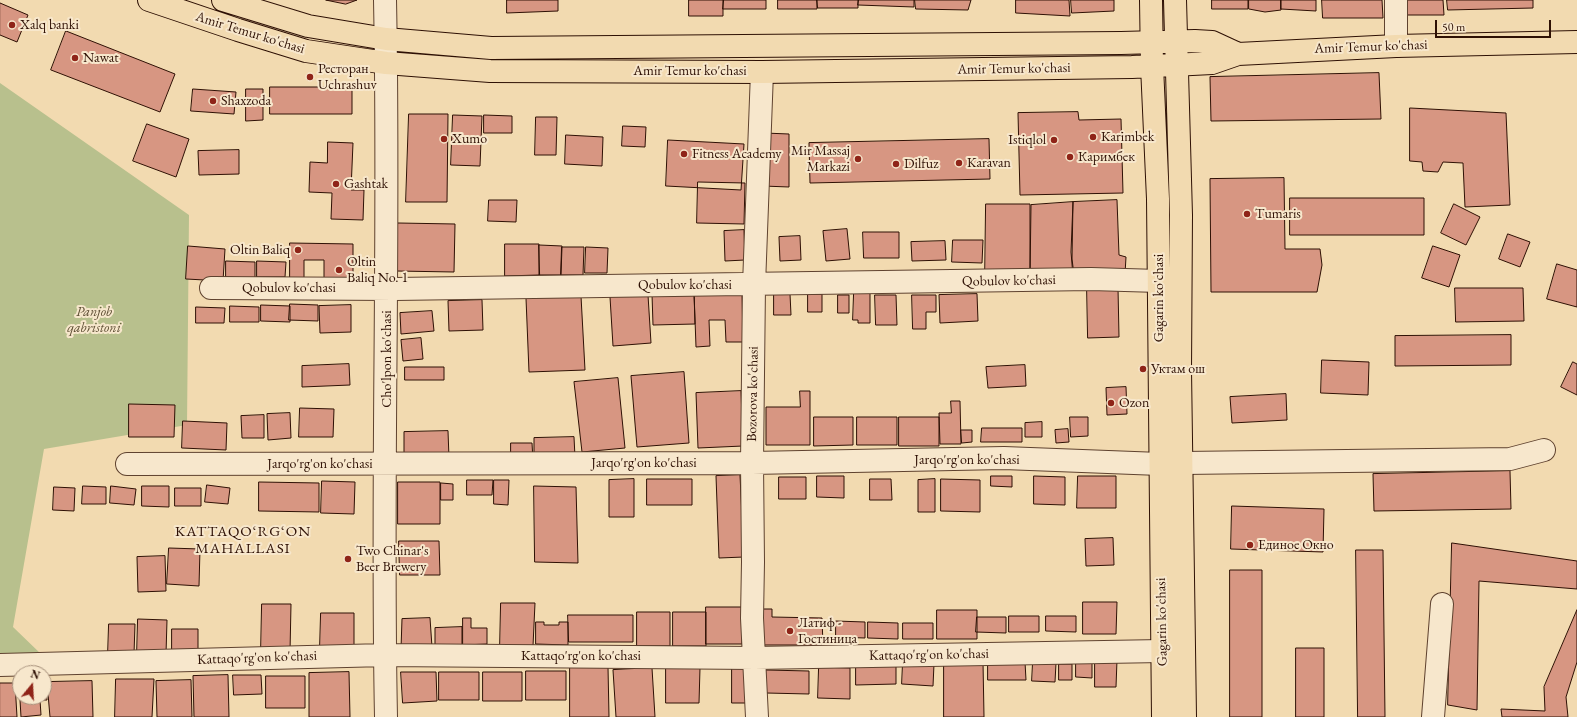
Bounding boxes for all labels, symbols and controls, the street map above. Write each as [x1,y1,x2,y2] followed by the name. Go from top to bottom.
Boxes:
[193,8,307,58] street label: Amir Temur ko'chasi
[1437,12,1553,38] scale bar
[20,17,79,33] place label: Xalq banki
[1442,19,1465,35] text: 50 m
[7,20,17,30] marker: Xalq banki
[1314,37,1428,57] street label: Amir Temur ko'chasi
[83,50,119,66] place label: Nawat
[70,53,80,63] marker: Nawat
[957,60,1071,78] street label: Amir Temur ko'chasi
[318,61,377,94] place label: Ресторан Uchrashuv
[633,63,747,79] street label: Amir Temur ko'chasi
[305,72,315,82] marker: Ресторан Uchrashuv
[221,93,271,109] place label: Shaxzoda
[208,96,218,106] marker: Shaxzoda
[1101,129,1154,145] place label: Karimbek
[452,131,487,147] place label: Xumo
[1008,132,1046,148] place label: Istiqlol
[1088,132,1098,142] marker: Karimbek
[439,134,449,144] marker: Xumo
[1049,135,1059,145] marker: Istiqlol
[791,143,850,176] place label: Mir Massaj Markazi
[692,146,781,162] place label: Fitness Academy
[679,149,689,159] marker: Fitness Academy
[1078,149,1135,165] place label: Каримбек
[1065,152,1075,162] marker: Каримбек
[853,154,863,164] marker: Mir Massaj Markazi
[967,155,1011,171] place label: Karavan
[904,156,938,172] place label: Dilfuz
[954,158,964,168] marker: Karavan
[891,159,901,169] marker: Dilfuz
[344,176,388,192] place label: Gashtak
[331,179,341,189] marker: Gashtak
[1255,206,1301,222] place label: Tumaris
[1242,209,1252,219] marker: Tumaris
[230,242,290,258] place label: Oltin Baliq
[293,245,303,255] marker: Oltin Baliq
[347,254,408,286] place label: Oltin Baliq No. 1
[1151,254,1167,342] street label: Gagarin ko'chasi
[334,265,344,275] marker: Oltin Baliq No. 1
[962,272,1056,290] street label: Qobulov ko'chasi
[638,277,732,293] street label: Qobulov ko'chasi
[242,280,336,296] street label: Qobulov ko'chasi
[67,304,121,336] park label: Panjob qabristoni
[379,310,395,408] street label: Cho'lpon ko'chasi
[744,346,762,442] street label: Bozorova ko'chasi
[1151,361,1205,377] place label: Уктам ош
[1138,364,1148,374] marker: Уктам ош
[1119,395,1149,411] place label: Ozon
[1106,398,1116,408] marker: Ozon
[914,452,1020,468] street label: Jarqo'rg'on ko'chasi
[591,455,697,471] street label: Jarqo'rg'on ko'chasi
[267,456,373,472] street label: Jarqo'rg'on ko'chasi
[175,523,311,558] district label: KATTAQO‘RG‘ON MAHALLASI
[1258,537,1334,553] place label: Единое Окно
[1245,540,1255,550] marker: Единое Окно
[356,543,429,576] place label: Two Chinar's Beer Brewery
[343,554,353,564] marker: Two Chinar's Beer Brewery
[1153,578,1171,666] street label: Gagarin ko'chasi
[798,615,857,648] place label: Латиф - Гостиница
[785,626,795,636] marker: Латиф - Гостиница
[869,646,989,664] street label: Kattaqo'rg'on ko'chasi
[197,648,317,668] street label: Kattaqo'rg'on ko'chasi
[521,648,641,664] street label: Kattaqo'rg'on ko'chasi
[12,665,52,705] north arrow
[29,667,42,683] text: N

